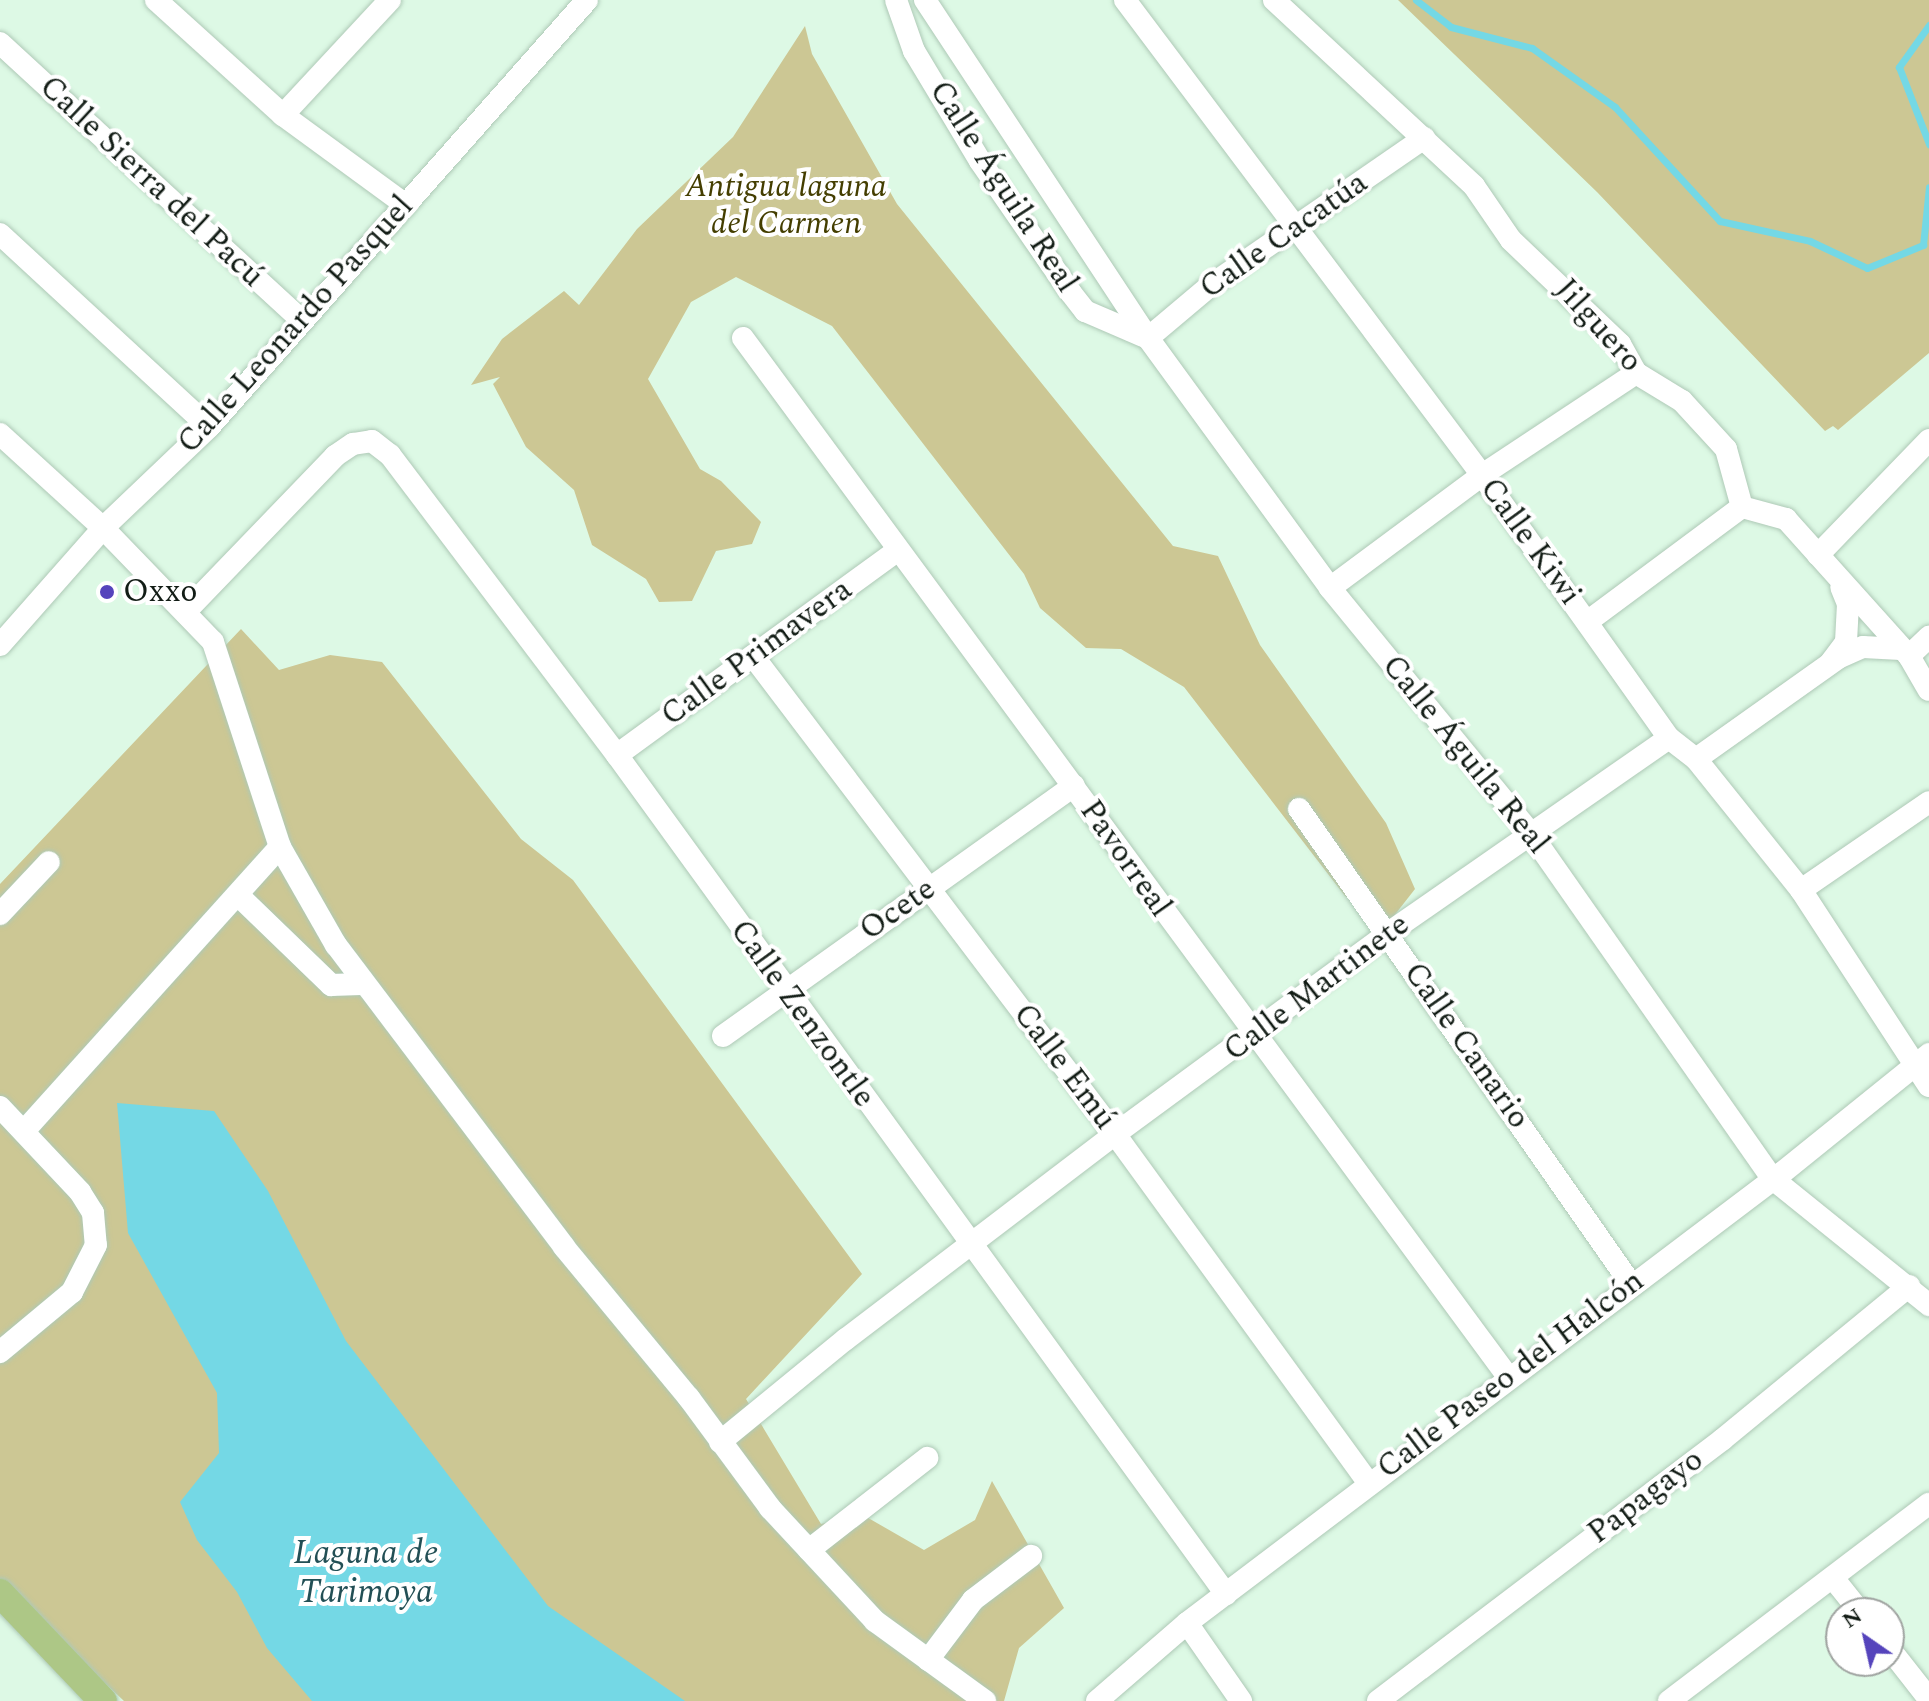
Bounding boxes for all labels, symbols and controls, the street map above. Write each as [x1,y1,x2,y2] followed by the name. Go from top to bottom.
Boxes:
[31,68,271,296] street label: Calle Sierra del Pacú
[920,74,1086,300] street label: Calle Águila Real
[1193,164,1375,308] street label: Calle Cacatúa
[685,169,887,244] park label: Antigua laguna del Carmen
[170,188,422,462] street label: Calle Leonardo Pasquel
[1546,271,1650,381] street label: Jilguero
[1471,471,1589,613] street label: Calle Kiwi
[654,571,860,735] street label: Calle Primavera
[123,573,198,611] place label: Oxxo
[98,583,116,601] marker: Oxxo
[1373,648,1557,862] street label: Calle Águila Real
[1071,793,1179,925] street label: Pavorreal
[853,870,943,950] street label: Ocete
[1217,906,1417,1070] street label: Calle Martinete
[721,913,883,1115] street label: Calle Zenzontle
[1395,956,1537,1136] street label: Calle Canario
[1004,997,1124,1137] street label: Calle Emú
[1370,1262,1652,1488] street label: Calle Paseo del Halcón
[1581,1441,1711,1553] street label: Papagayo
[294,1533,438,1612] water label: Laguna de Tarimoya
[1825,1597,1905,1677] north arrow
[1836,1600,1869,1637] text: N

